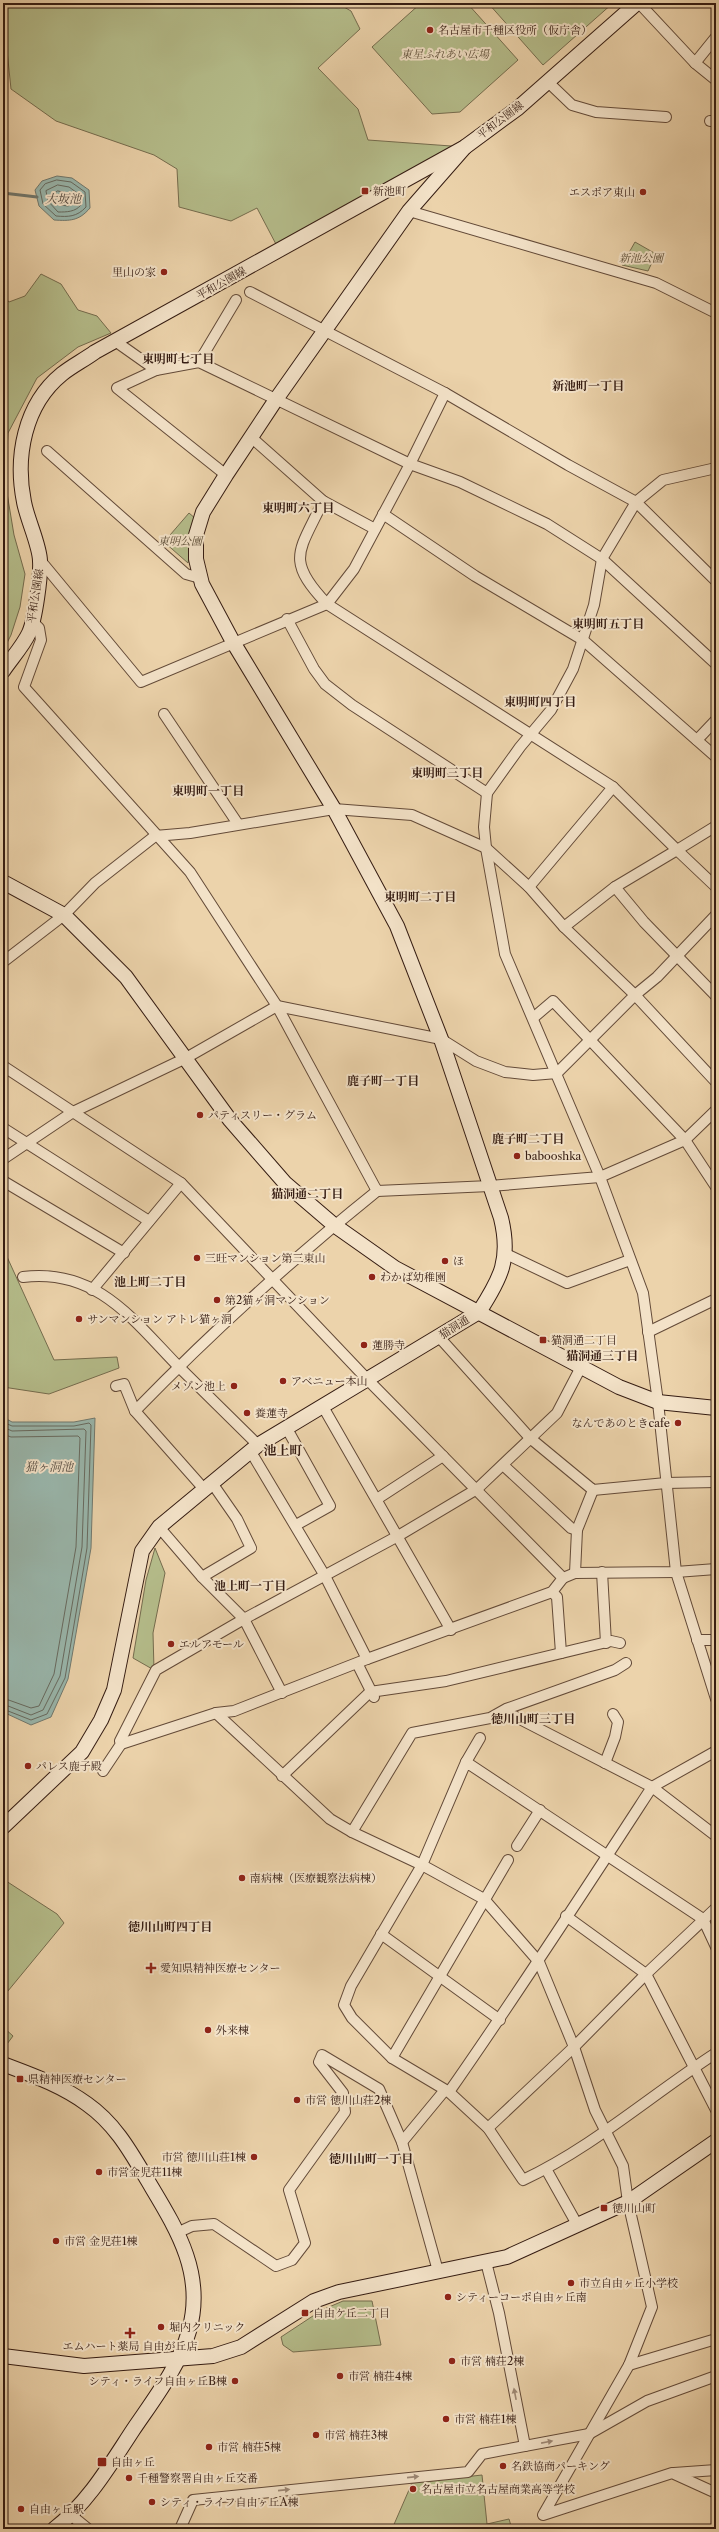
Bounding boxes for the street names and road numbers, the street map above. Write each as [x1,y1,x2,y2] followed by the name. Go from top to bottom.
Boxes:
[474,98,526,142] street label: 平和公園線
[194,264,248,302] street label: 平和公園線
[24,568,46,624] street label: 平和公園線
[436,1312,472,1342] street label: 猫洞通

